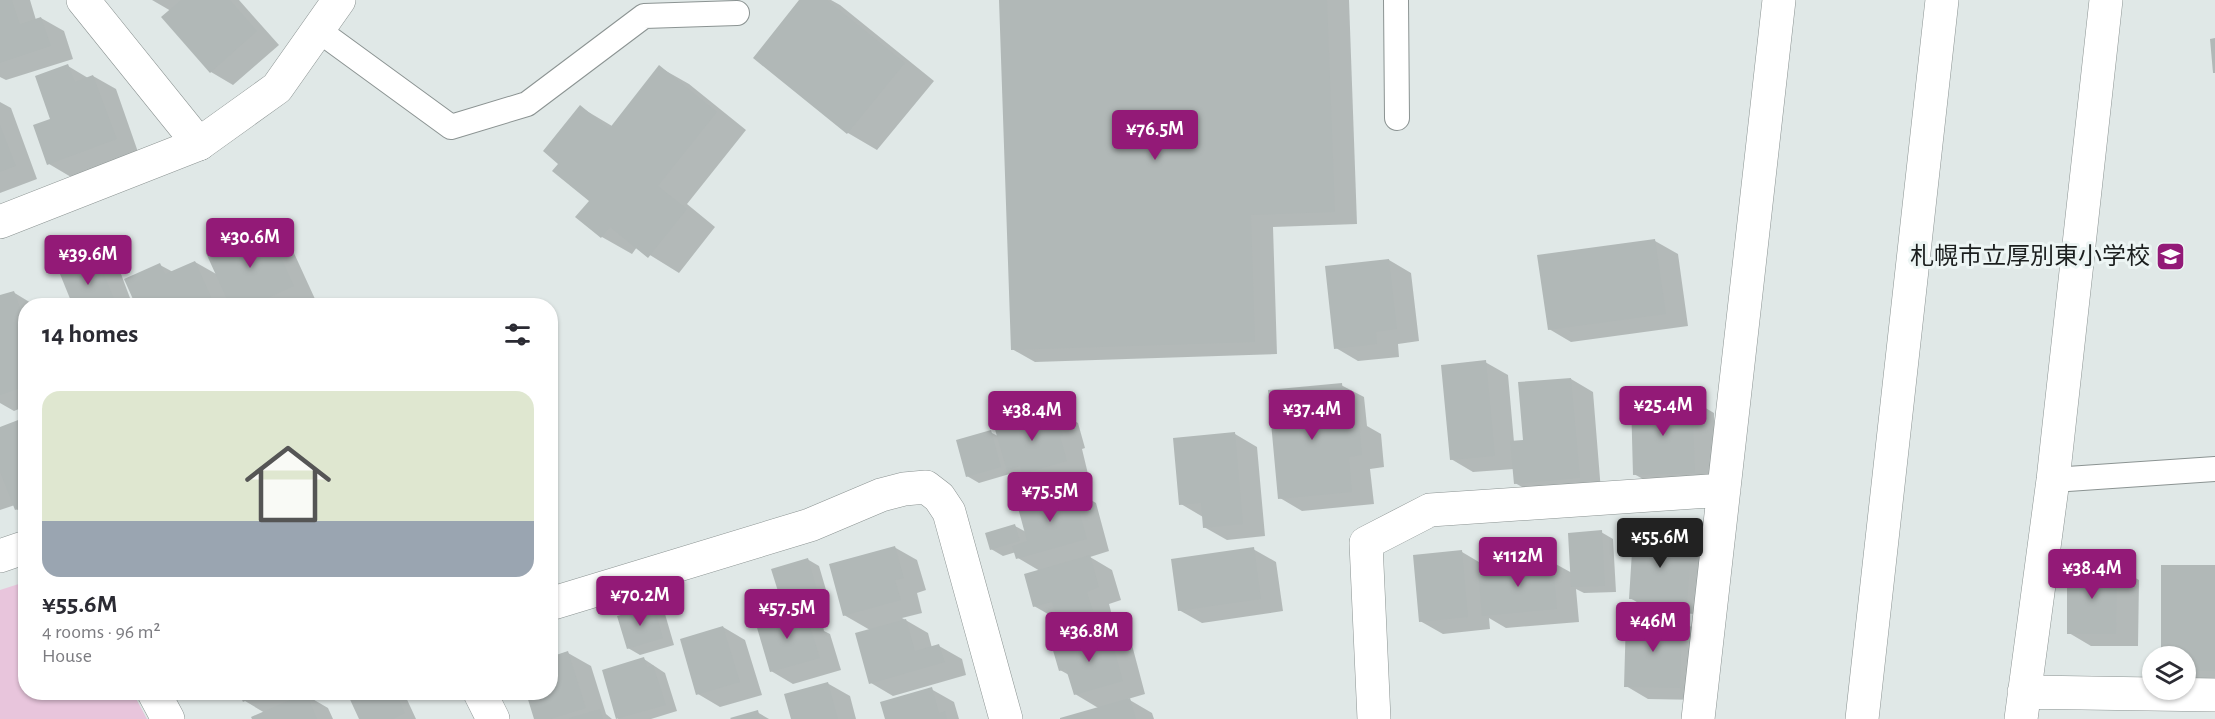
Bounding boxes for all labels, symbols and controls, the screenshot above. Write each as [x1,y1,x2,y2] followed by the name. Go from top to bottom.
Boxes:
[1106,110,1204,161] pin: ¥76.5M
[1126,119,1184,139] text: ¥76.5M
[201,218,299,269] pin: ¥30.6M
[220,227,280,247] text: ¥30.6M
[39,235,137,286] pin: ¥39.6M
[2155,240,2187,272] school or university icon: 札幌市立厚別東小学校
[1910,243,2150,269] place label: 札幌市立厚別東小学校
[59,244,117,264] text: ¥39.6M
[501,318,534,351] icon: filters
[42,321,138,347] text: 14 homes
[1614,386,1712,437] pin: ¥25.4M
[1263,390,1361,441] pin: ¥37.4M
[983,391,1081,442] pin: ¥38.4M
[1633,395,1693,415] text: ¥25.4M
[1283,399,1341,419] text: ¥37.4M
[1002,400,1062,420] text: ¥38.4M
[234,430,342,538] icon: home
[1001,472,1099,523] pin: ¥75.5M
[1022,481,1078,501] text: ¥75.5M
[1611,518,1709,569] pin: ¥55.6M
[1631,527,1689,547] text: ¥55.6M
[1476,537,1560,588] pin: ¥112M
[1493,546,1543,566] text: ¥112M
[2043,549,2141,600] pin: ¥38.4M
[2062,558,2122,578] text: ¥38.4M
[591,576,689,627] pin: ¥70.2M
[610,585,670,605] text: ¥70.2M
[738,589,836,640] pin: ¥57.5M
[42,591,117,617] text: ¥55.6M
[759,598,815,618] text: ¥57.5M
[1617,602,1689,653] pin: ¥46M
[1630,611,1676,631] text: ¥46M
[1040,612,1138,663] pin: ¥36.8M
[1059,621,1119,641] text: ¥36.8M
[42,622,160,642] text: 4 rooms · 96 m²
[42,646,92,666] text: House
[2142,646,2196,700] map controls
[2142,646,2196,700] button: layers

